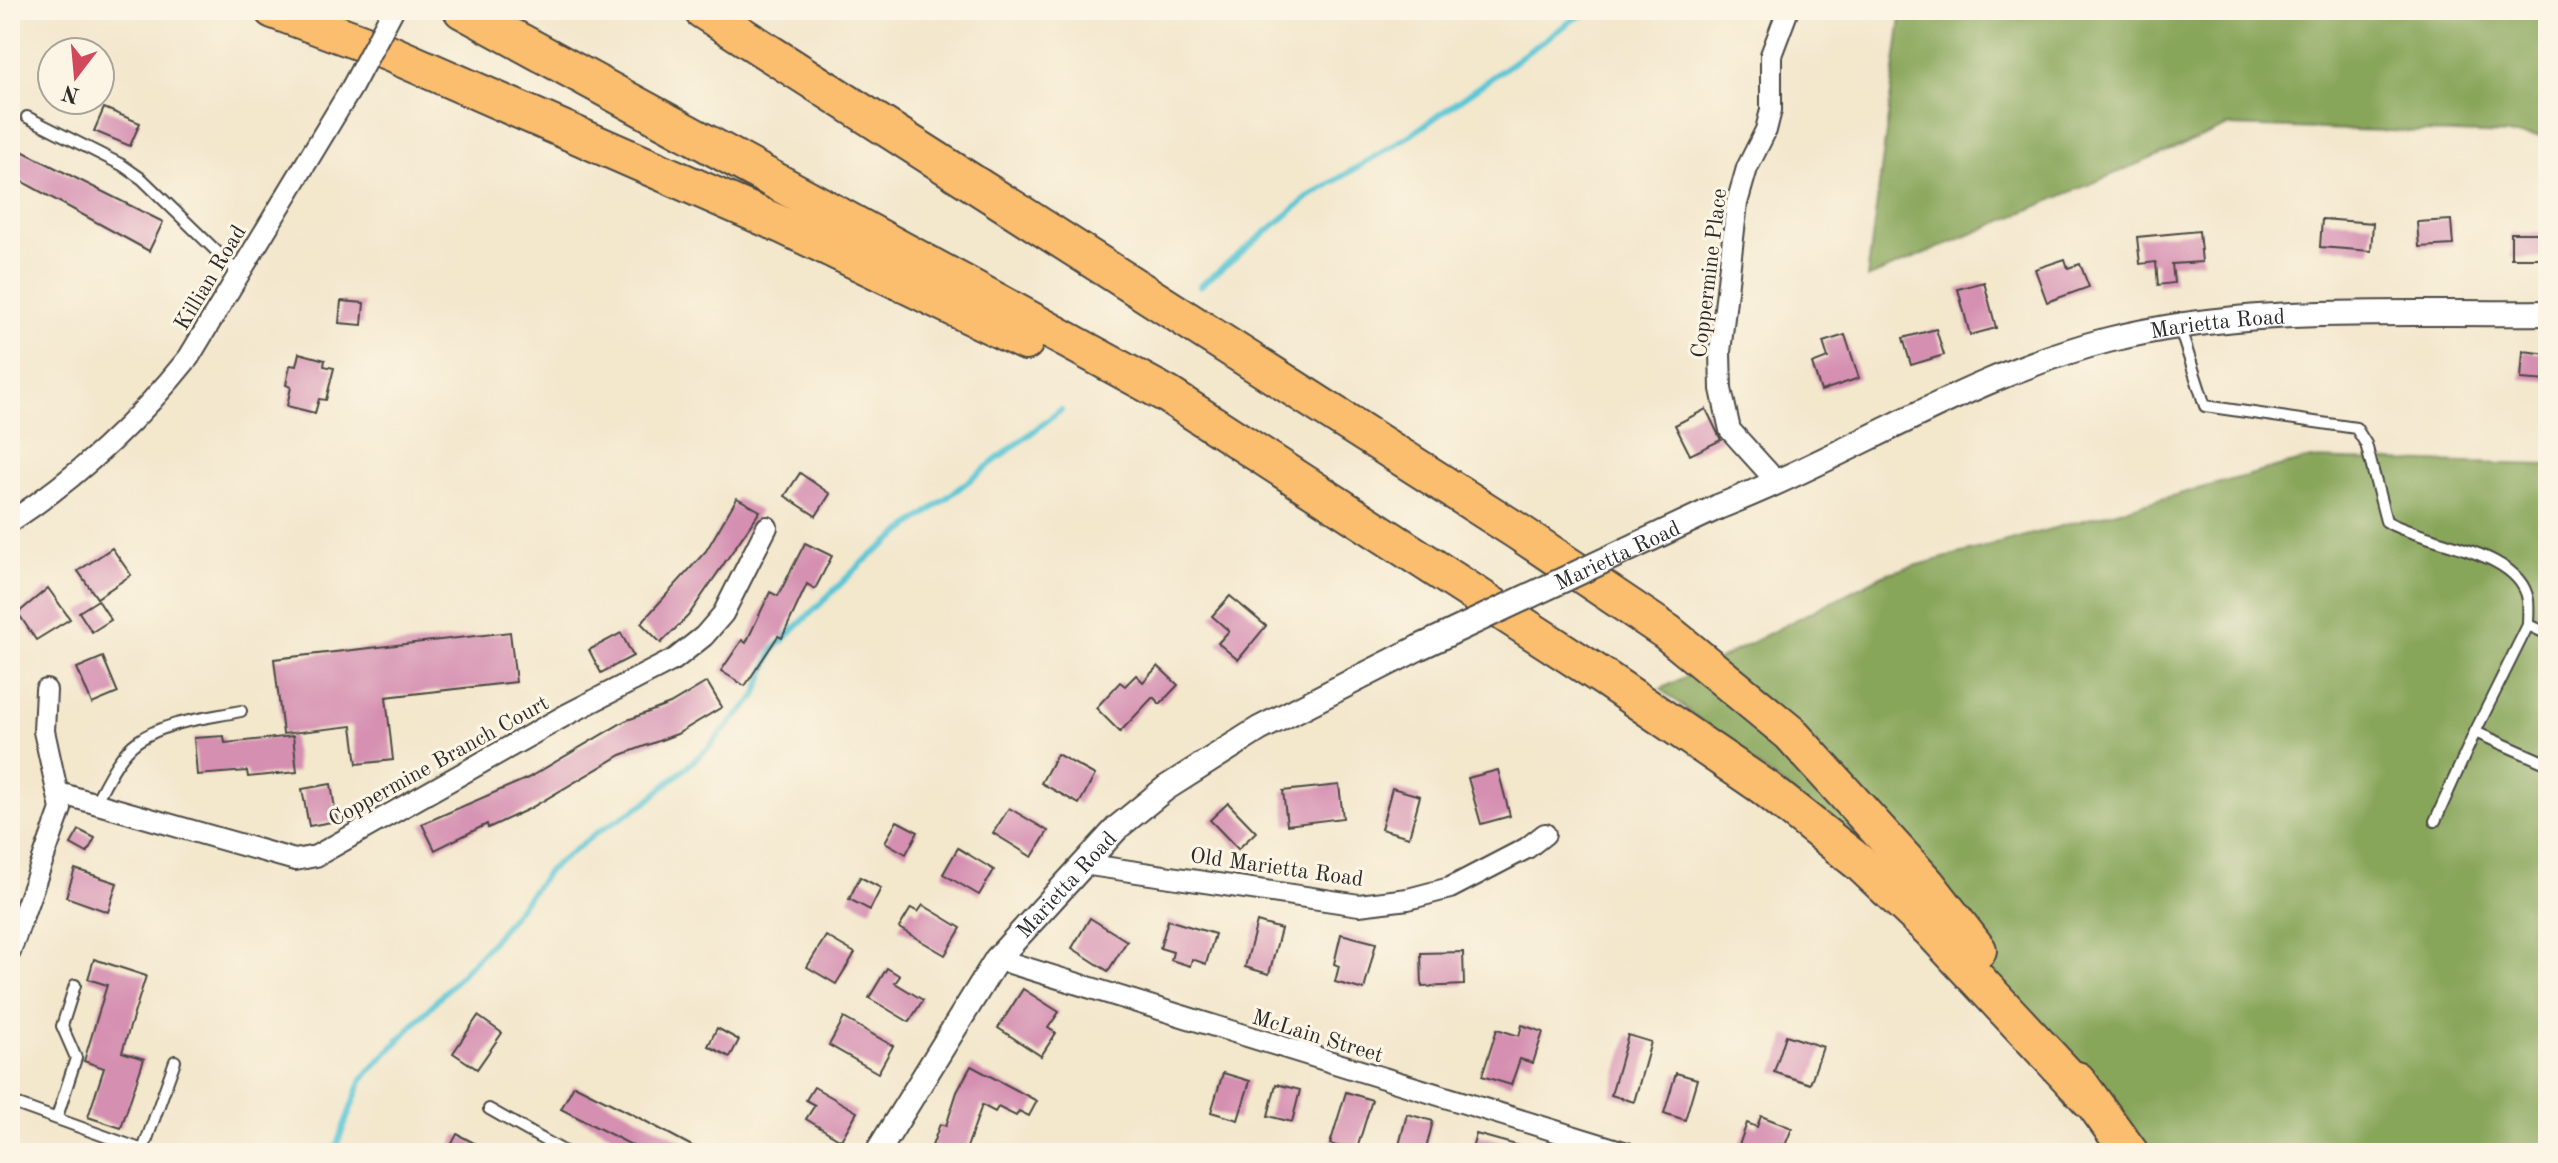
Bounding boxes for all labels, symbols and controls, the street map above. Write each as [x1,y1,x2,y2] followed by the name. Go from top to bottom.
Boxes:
[36,36,116,116] north arrow
[60,80,82,106] text: N
[1689,187,1731,359] street label: Coppermine Place
[171,222,251,334] street label: Killian Road
[2149,306,2286,343] street label: Marietta Road
[1552,517,1684,595] street label: Marietta Road
[325,692,553,831] street label: Coppermine Branch Court
[1013,828,1121,943] street label: Marietta Road
[1189,845,1365,891] street label: Old Marietta Road
[1249,1007,1386,1067] street label: McLain Street

